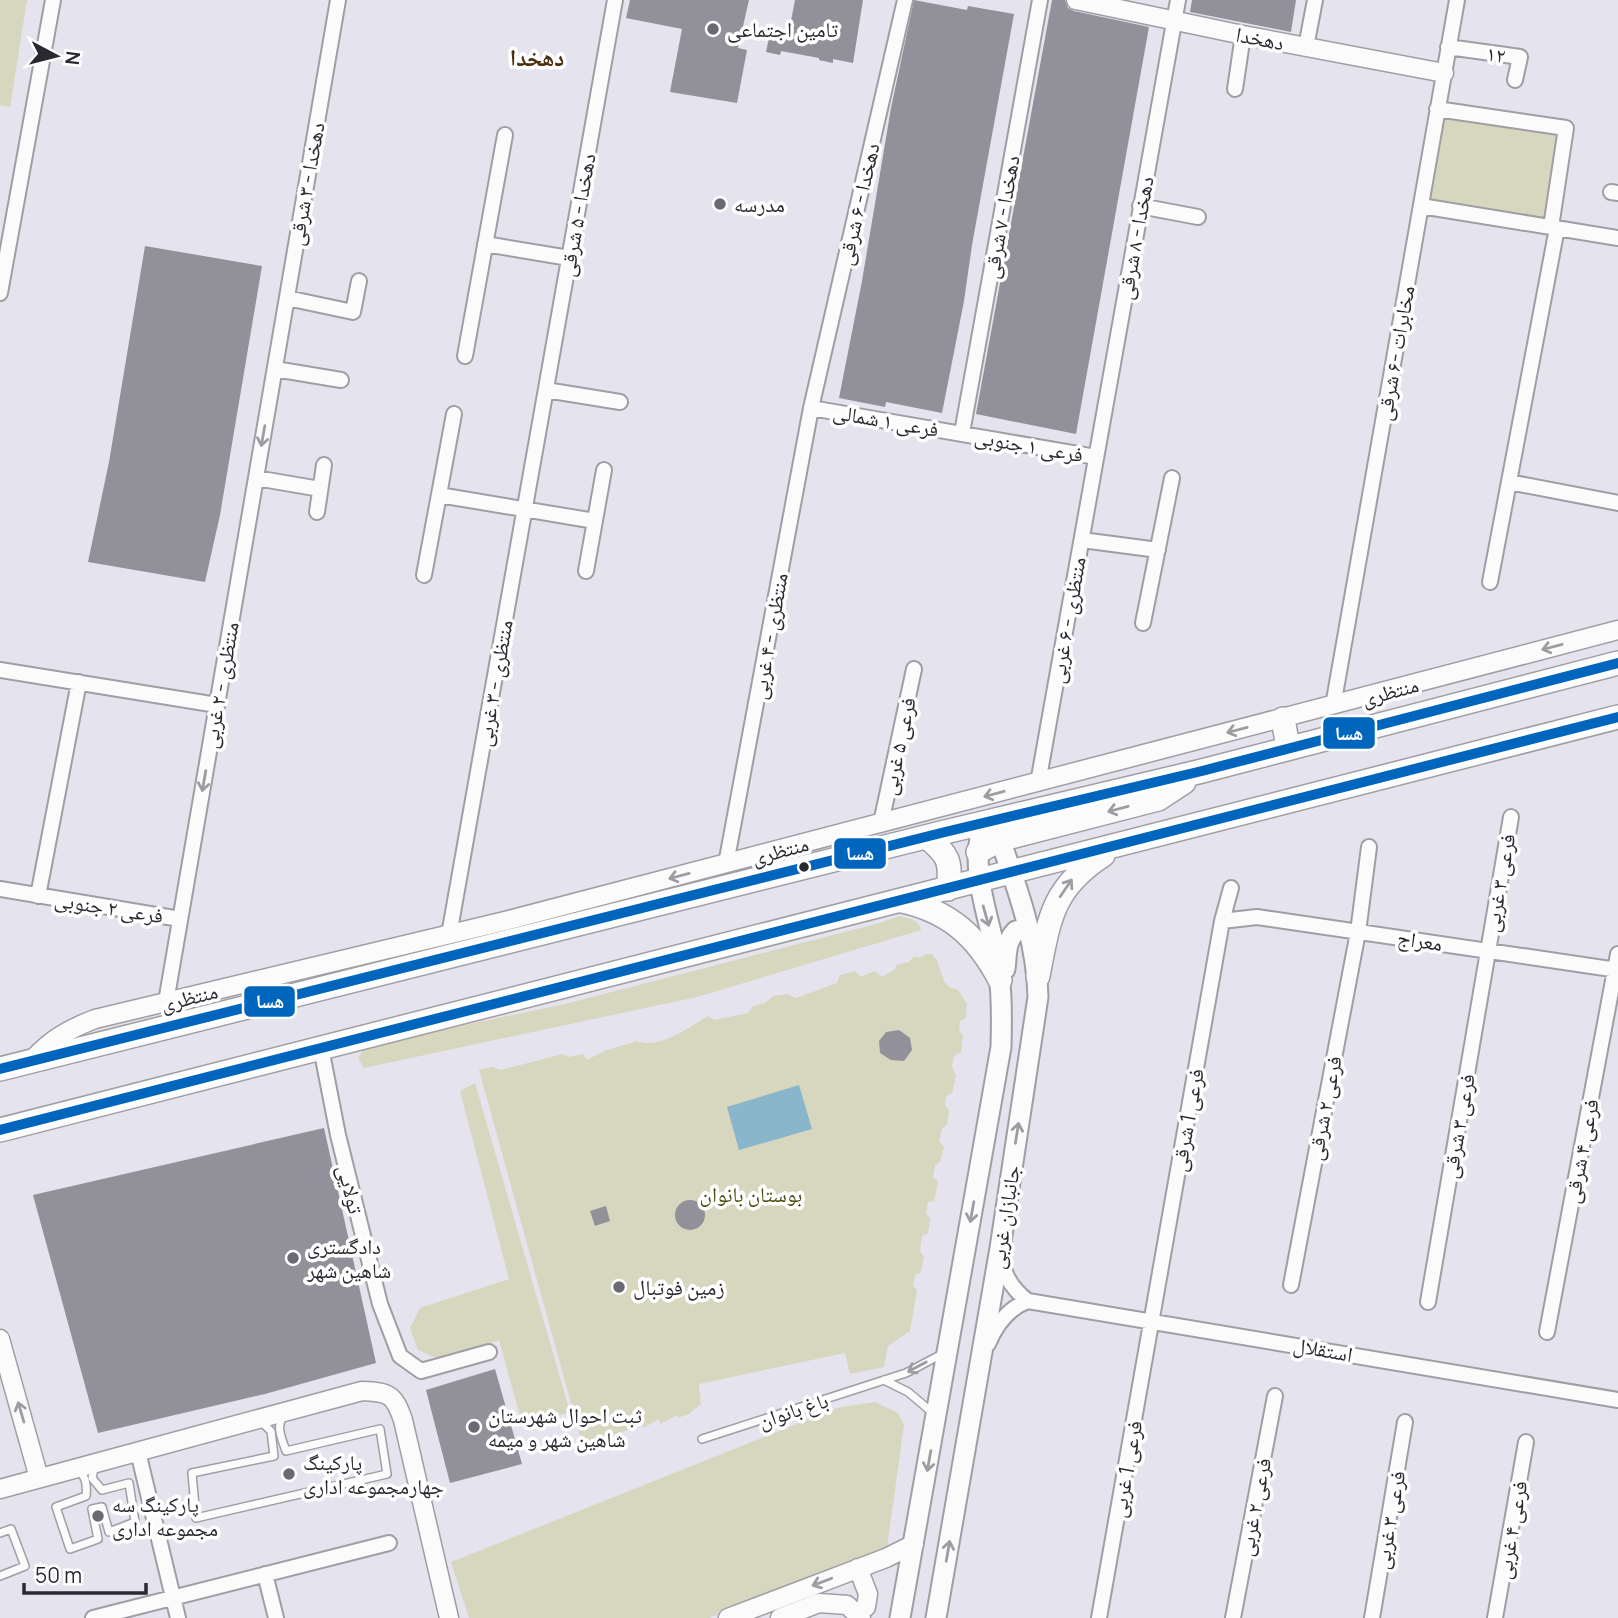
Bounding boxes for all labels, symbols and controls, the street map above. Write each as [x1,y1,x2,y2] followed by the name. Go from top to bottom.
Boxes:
[727,15,838,43] place label: تامین اجتماعی
[1234,20,1286,56] street label: دهخدا
[21,21,91,91] north arrow
[705,21,721,37] marker: تامین اجتماعی
[1485,39,1507,69] street label: ۱۲
[510,41,564,73] district label: دهخدا
[59,50,87,66] text: N
[281,120,331,248] street label: دهخدا - ۳ شرقی
[830,140,886,268] street label: دهخدا - ۶ شرقی
[552,151,602,279] street label: دهخدا - ۵ شرقی
[976,153,1026,281] street label: دهخدا - ۷ شرقی
[1110,174,1160,302] street label: دهخدا - ۸ شرقی
[734,190,785,218] place label: مدرسه
[712,196,728,212] marker: مدرسه
[1369,283,1421,423] street label: مخابرات -۶ شرقی
[831,397,941,443] street label: فرعی ۱ شمالی
[973,422,1085,468] street label: فرعی ۱ جنوبی
[256,424,269,447] one-way arrow
[1042,554,1092,686] street label: منتظری - ۶ غربی
[744,570,794,702] street label: منتظری - ۴ غربی
[469,617,519,749] street label: منتظری - ۳ غربی
[195,619,245,751] street label: منتظری - ۲ غربی
[1541,641,1564,654] one-way arrow
[1358,670,1422,712] street label: منتظری
[874,694,922,798] street label: فرعی ۵ غربی
[1322,716,1376,750] line badge: هسا
[1335,720,1363,746] text: هسا
[1227,725,1249,738] one-way arrow
[197,769,210,792] one-way arrow
[983,788,1005,801] one-way arrow
[1107,804,1129,817] one-way arrow
[748,829,812,871] street label: منتظری
[1477,832,1521,934] street label: فرعی ۳ غربی
[833,837,887,870] line badge: هسا
[846,840,874,866] text: هسا
[797,860,811,874] unlabelled marker
[668,870,690,883] one-way arrow
[1059,879,1073,899] one-way arrow
[53,885,165,929] street label: فرعی ۲ جنوبی
[981,905,994,927] one-way arrow
[1396,923,1444,957] street label: معراج
[157,976,221,1018] street label: منتظری
[243,985,296,1018] line badge: هسا
[256,988,284,1014] text: هسا
[1300,1053,1348,1163] street label: فرعی ۲ شرقی
[1164,1066,1210,1174] street label: فرعی 1 شرقی
[1435,1072,1481,1180] street label: فرعی ۳ شرقی
[1557,1096,1605,1206] street label: فرعی ۴ شرقی
[1011,1122,1024,1145] one-way arrow
[331,1162,371,1216] street label: تولایی
[982,1163,1026,1271] street label: جانبازان غربی
[700,1180,802,1208] park label: بوستان بانوان
[965,1200,978,1223] one-way arrow
[306,1232,391,1284] place label: دادگستری شاهین شهر
[285,1250,301,1266] marker: دادگستری شاهین شهر
[633,1273,725,1301] place label: زمین فوتبال
[611,1279,627,1295] marker: زمین فوتبال
[1291,1330,1355,1368] street label: استقلال
[907,1361,927,1375] one-way arrow
[754,1386,832,1434] street label: باغ بانوان
[488,1401,642,1453] place label: ثبت احوال شهرستان شاهین شهر و میمه
[13,1402,26,1424] one-way arrow
[1104,1418,1148,1520] street label: فرعی 1 غربی
[466,1419,482,1435] marker: ثبت احوال شهرستان شاهین شهر و میمه
[303,1448,444,1500] place label: پارکینگ جهارمجموعه اداری
[922,1449,935,1472] one-way arrow
[1231,1456,1277,1558] street label: فرعی ۲ غربی
[281,1466,297,1482] marker: پارکینگ جهارمجموعه اداری
[1367,1469,1411,1571] street label: فرعی ۳ غربی
[1489,1479,1533,1581] street label: فرعی ۴ غربی
[112,1490,218,1542] place label: پارکینگ سه مجموعه اداری
[90,1508,106,1524] marker: پارکینگ سه مجموعه اداری
[942,1540,955,1563] one-way arrow
[24,1552,147,1596] scale bar
[35,1561,82,1589] text: 50 m
[811,1577,833,1590] one-way arrow

